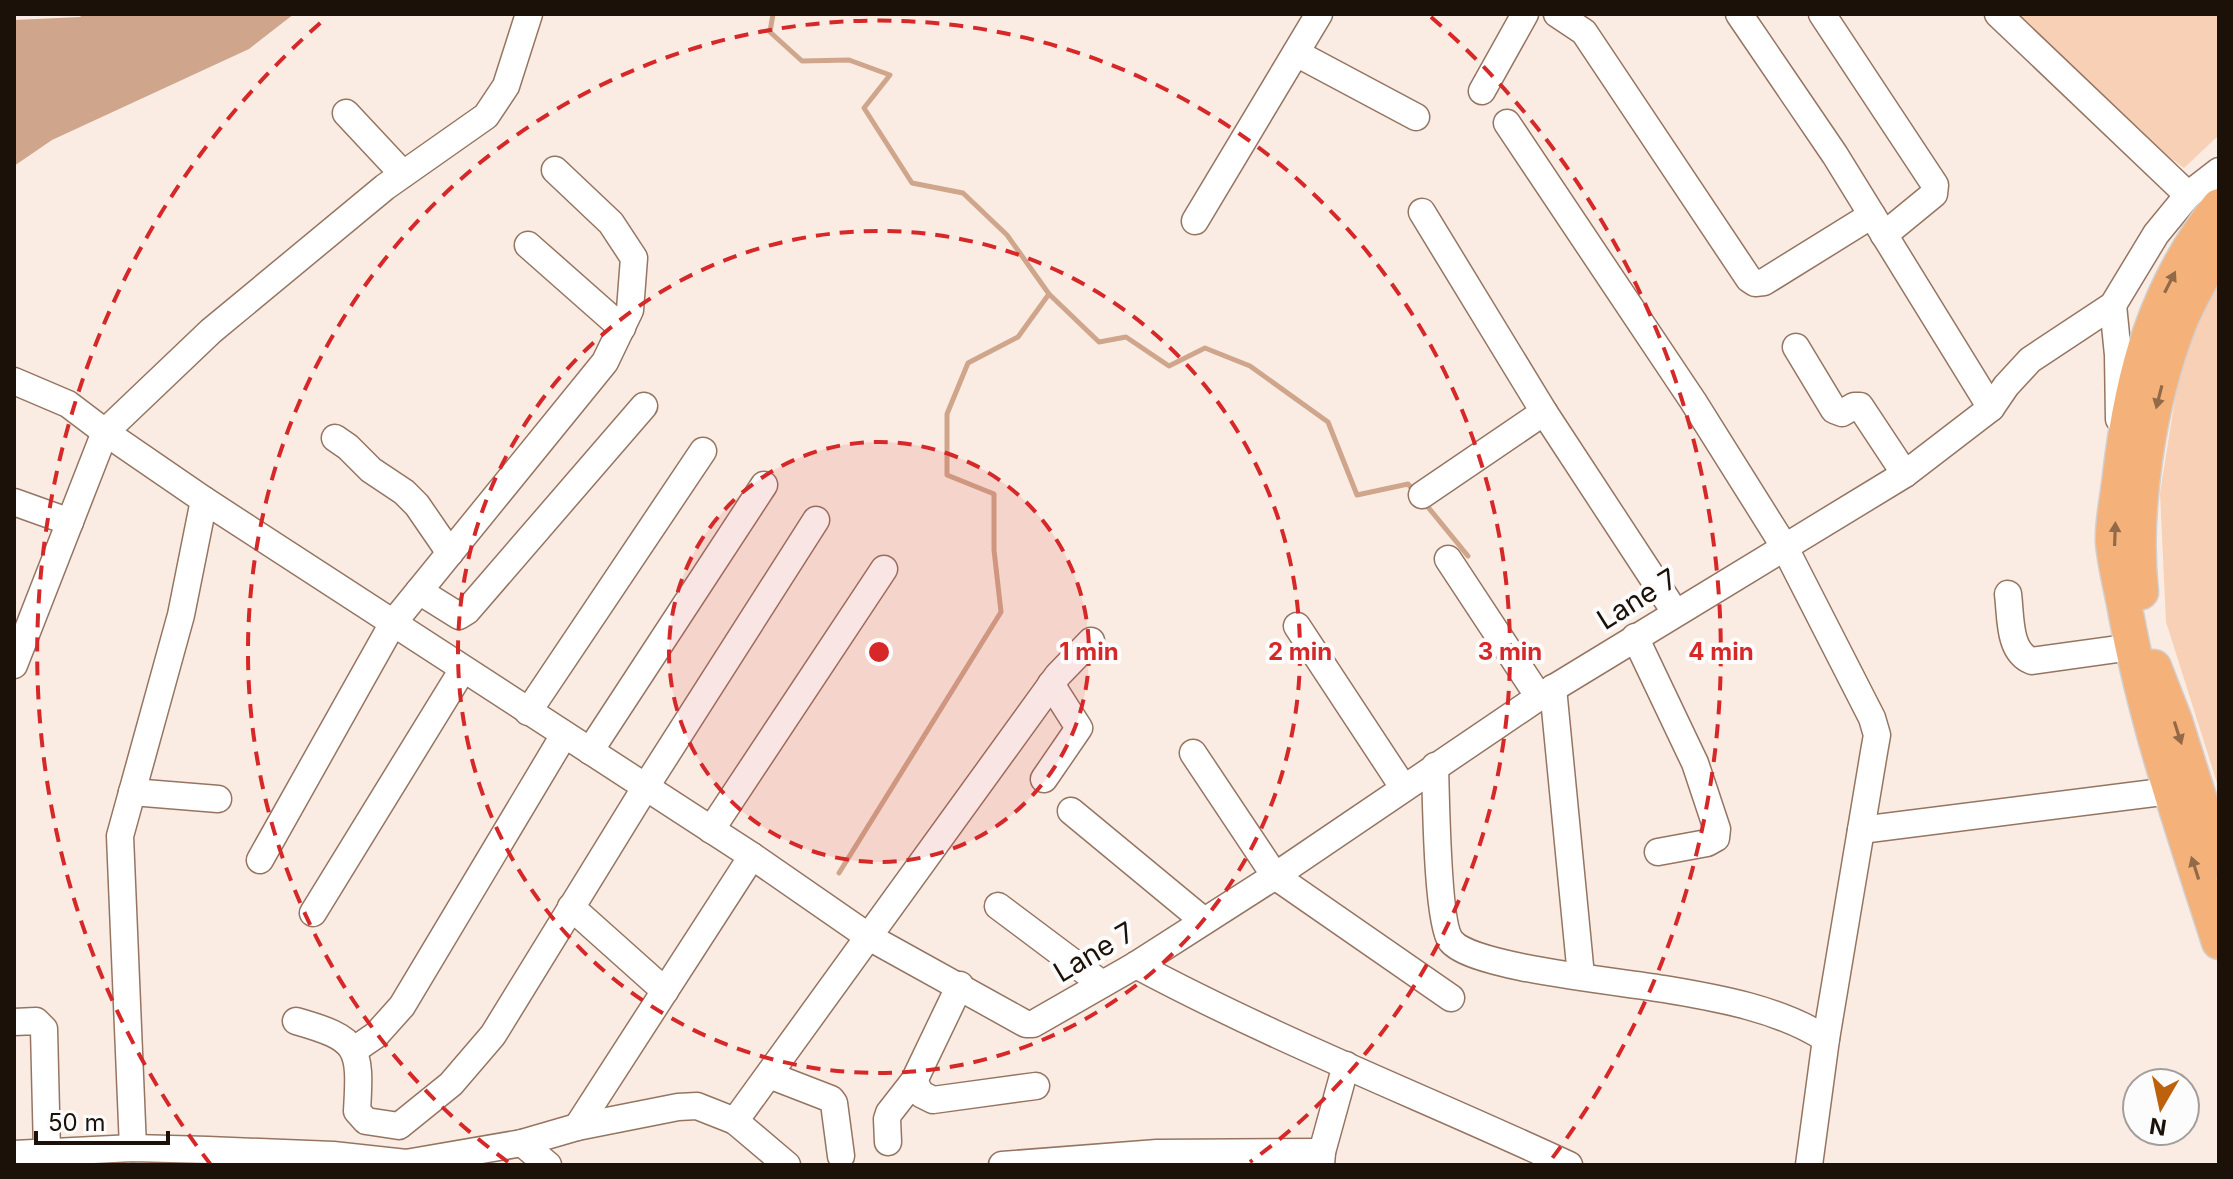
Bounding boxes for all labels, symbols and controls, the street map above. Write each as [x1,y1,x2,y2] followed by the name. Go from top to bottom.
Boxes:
[2164,271,2177,294] one-way arrow
[2152,384,2164,409] one-way arrow
[2108,521,2121,546] one-way arrow
[1591,561,1683,637] street label: Lane 7
[1059,637,1119,666] text: 1 min
[1268,637,1332,666] text: 2 min
[1478,637,1542,666] text: 3 min
[1688,637,1754,666] text: 4 min
[865,638,893,666] centre of rings
[2173,721,2185,745] one-way arrow
[2188,855,2201,879] one-way arrow
[1047,915,1141,989] street label: Lane 7
[2121,1067,2201,1147] north arrow
[36,1095,168,1145] scale bar
[48,1108,106,1137] text: 50 m
[2148,1113,2168,1141] text: N

